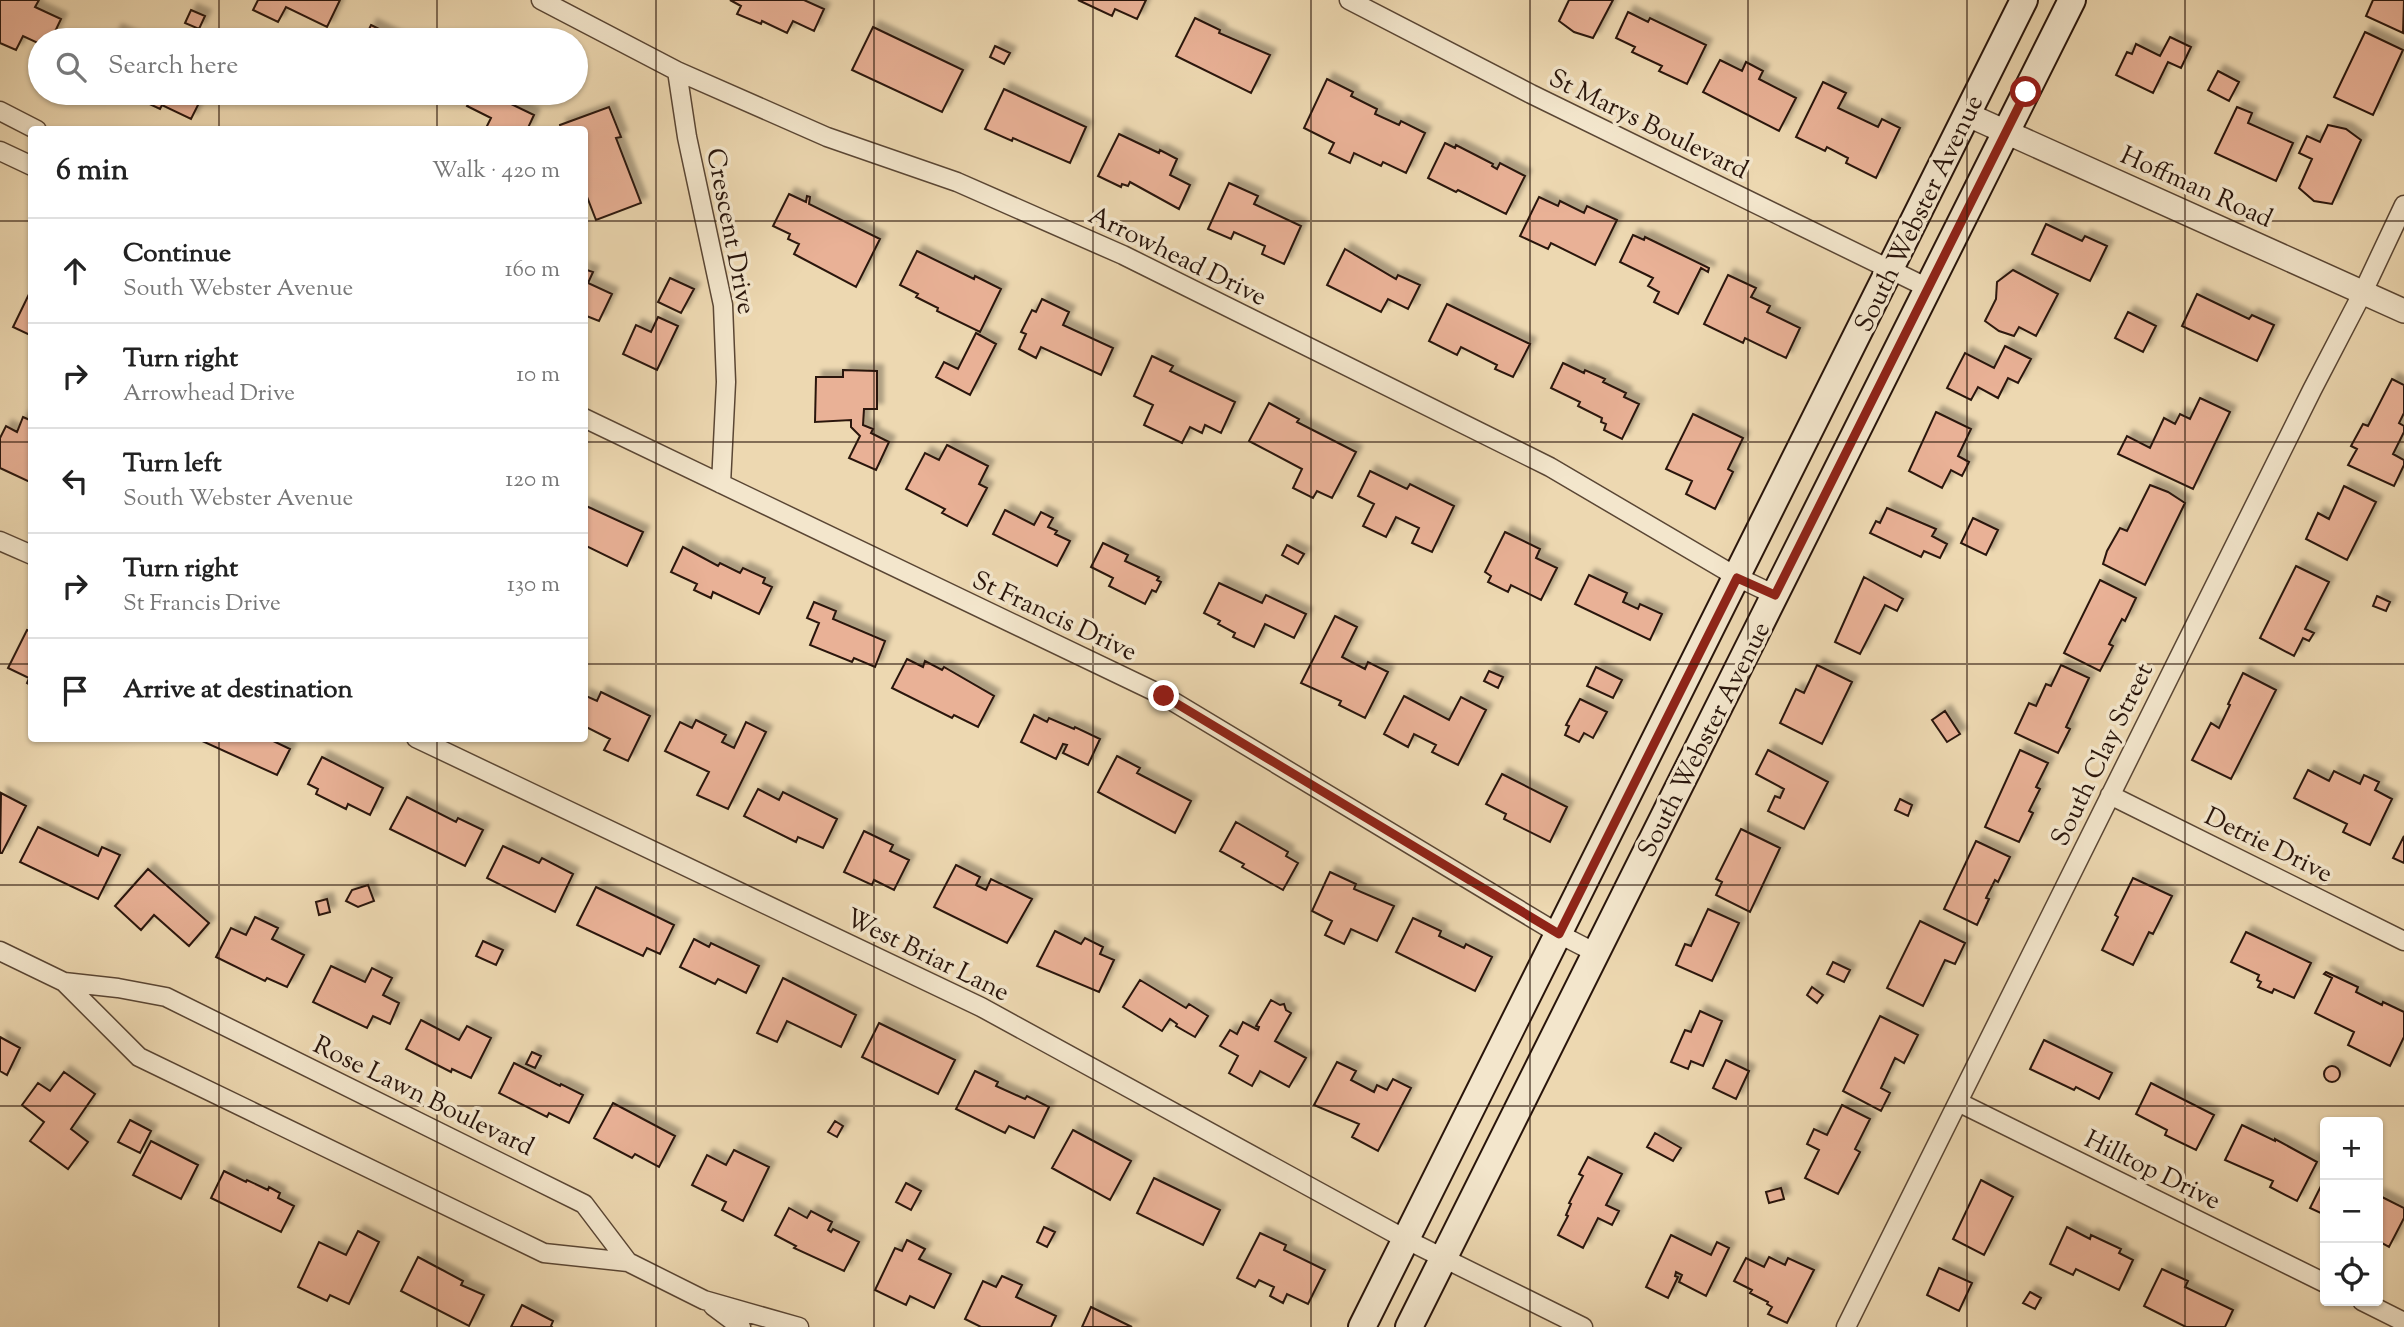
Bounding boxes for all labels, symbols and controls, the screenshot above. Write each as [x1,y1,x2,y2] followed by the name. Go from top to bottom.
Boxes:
[28,28,588,105] search box
[52,48,90,86] icon: search
[108,48,238,85] text: Search here
[1542,61,1754,190] street label: St Marys Boulevard
[2010,76,2041,107] route start
[1847,89,1994,339] street label: South Webster Avenue
[2114,138,2278,239] street label: Hoffman Road
[695,145,764,318] street label: Crescent Drive
[56,150,128,193] text: 6 min
[432,155,560,188] text: Walk · 420 m
[1081,198,1272,316] street label: Arrowhead Drive
[123,236,231,273] text: Continue
[56,252,94,290] icon: ahead
[505,254,560,287] text: 160 m
[123,273,353,306] text: South Webster Avenue
[123,341,238,378] text: Turn right
[56,357,94,395] icon: right
[516,359,560,392] text: 10 m
[123,378,295,411] text: Arrowhead Drive
[123,446,222,483] text: Turn left
[56,462,94,500] icon: left
[505,464,560,497] text: 120 m
[123,483,353,516] text: South Webster Avenue
[123,551,238,588] text: Turn right
[965,563,1143,672] street label: St Francis Drive
[56,567,94,605] icon: right
[507,569,560,602] text: 130 m
[123,588,281,621] text: St Francis Drive
[1630,616,1781,864] street label: South Webster Avenue
[2043,657,2164,853] street label: South Clay Street
[56,672,94,710] icon: arrive
[123,672,353,709] text: Arrive at destination
[1148,680,1179,711] route end
[2197,799,2338,893] street label: Detrie Drive
[839,901,1015,1012] street label: West Briar Lane
[306,1028,540,1167] street label: Rose Lawn Boulevard
[2320,1117,2383,1306] map controls
[2320,1117,2383,1180] button: +
[2077,1122,2226,1220] street label: Hilltop Drive
[2320,1180,2383,1243] button: −
[2320,1243,2383,1306] button: locate

